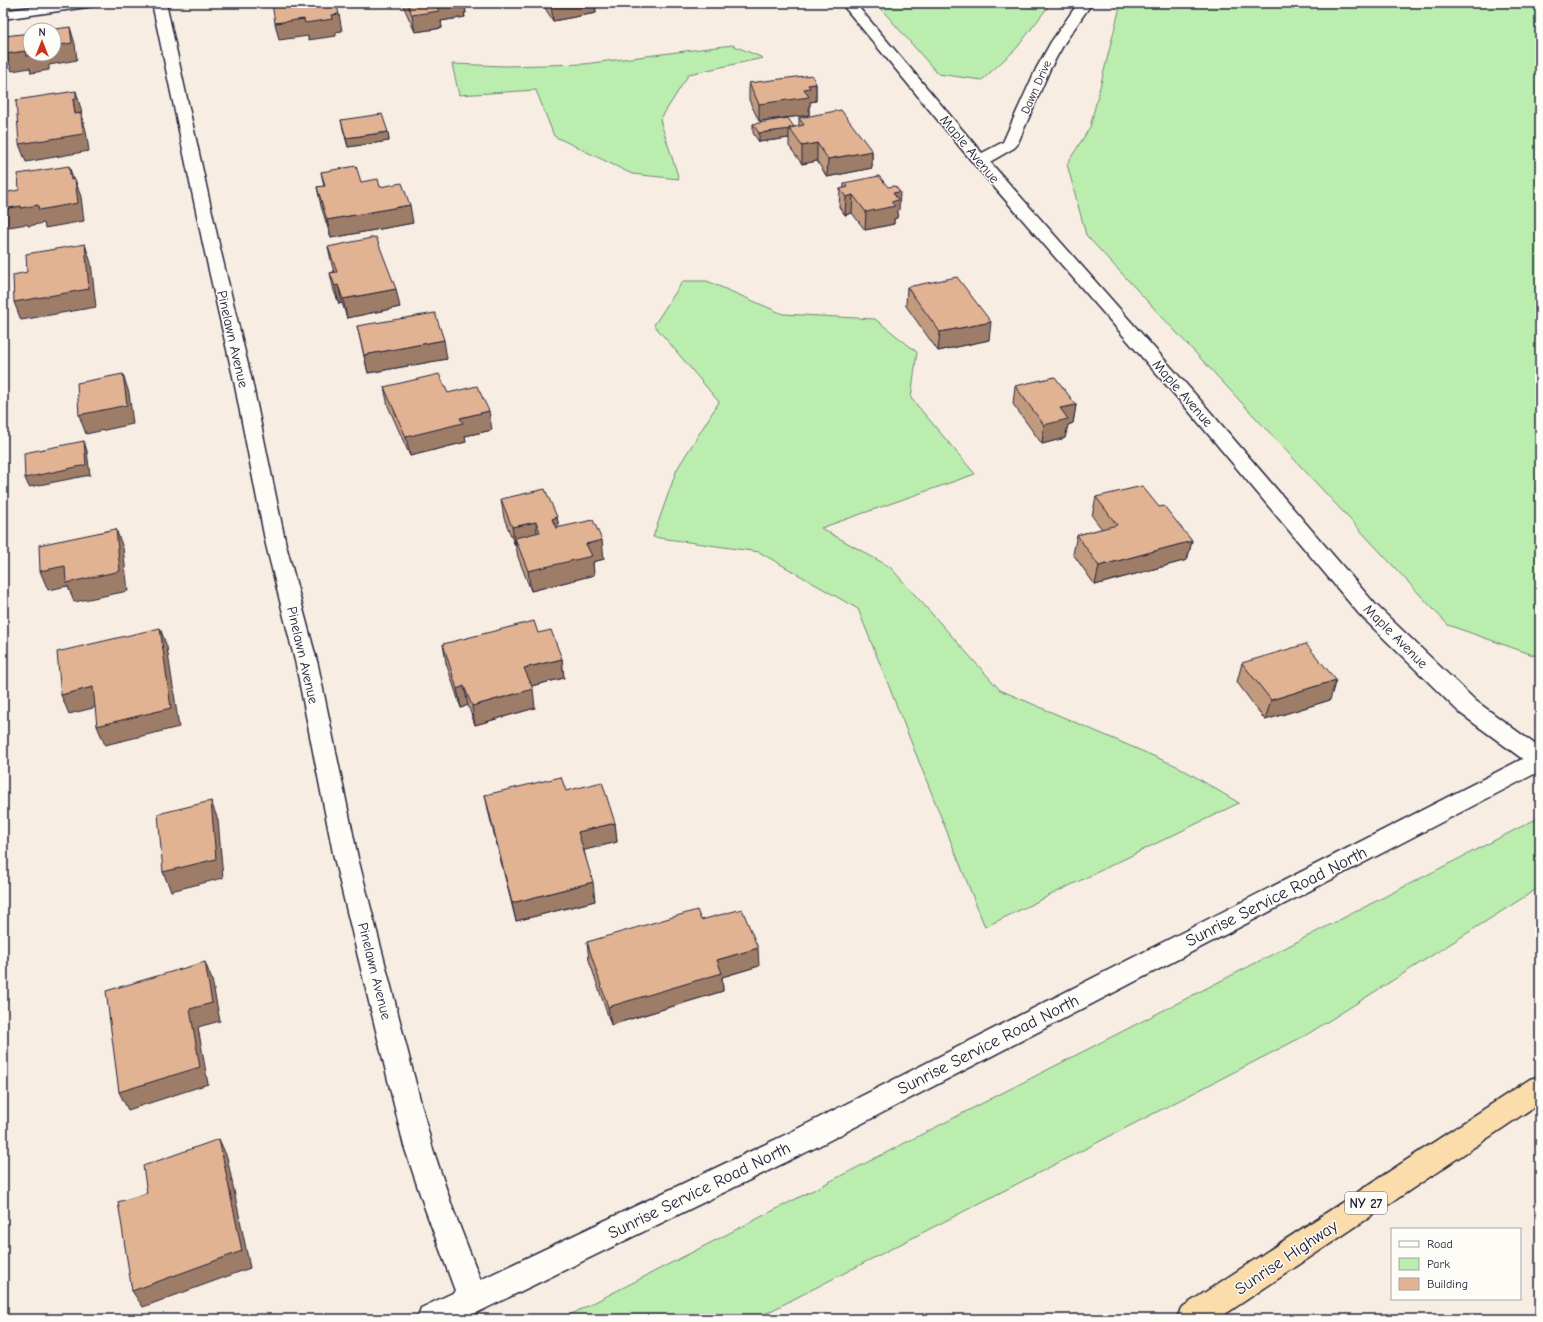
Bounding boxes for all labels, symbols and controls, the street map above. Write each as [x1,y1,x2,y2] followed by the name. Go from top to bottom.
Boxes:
[22,22,62,62] north arrow
[38,26,46,39] text: N
[1018,58,1054,116] street label: Dawn Drive
[936,112,1003,187] street label: Maple Avenue
[213,289,252,389] street label: Pinelawn Avenue
[1149,356,1217,431] street label: Maple Avenue
[1360,601,1431,672] street label: Maple Avenue
[283,605,322,705] street label: Pinelawn Avenue
[1183,842,1370,950] street label: Sunrise Service Road North
[354,921,395,1021] street label: Pinelawn Avenue
[895,990,1082,1098] street label: Sunrise Service Road North
[605,1138,794,1243] street label: Sunrise Service Road North
[1345,1192,1387,1214] road number: NY 27
[1231,1216,1342,1299] street label: Sunrise Highway
[1391,1228,1521,1300] legend
[1427,1237,1453,1251] text: Road
[1427,1257,1450,1271] text: Park
[1427,1277,1468,1291] text: Building

